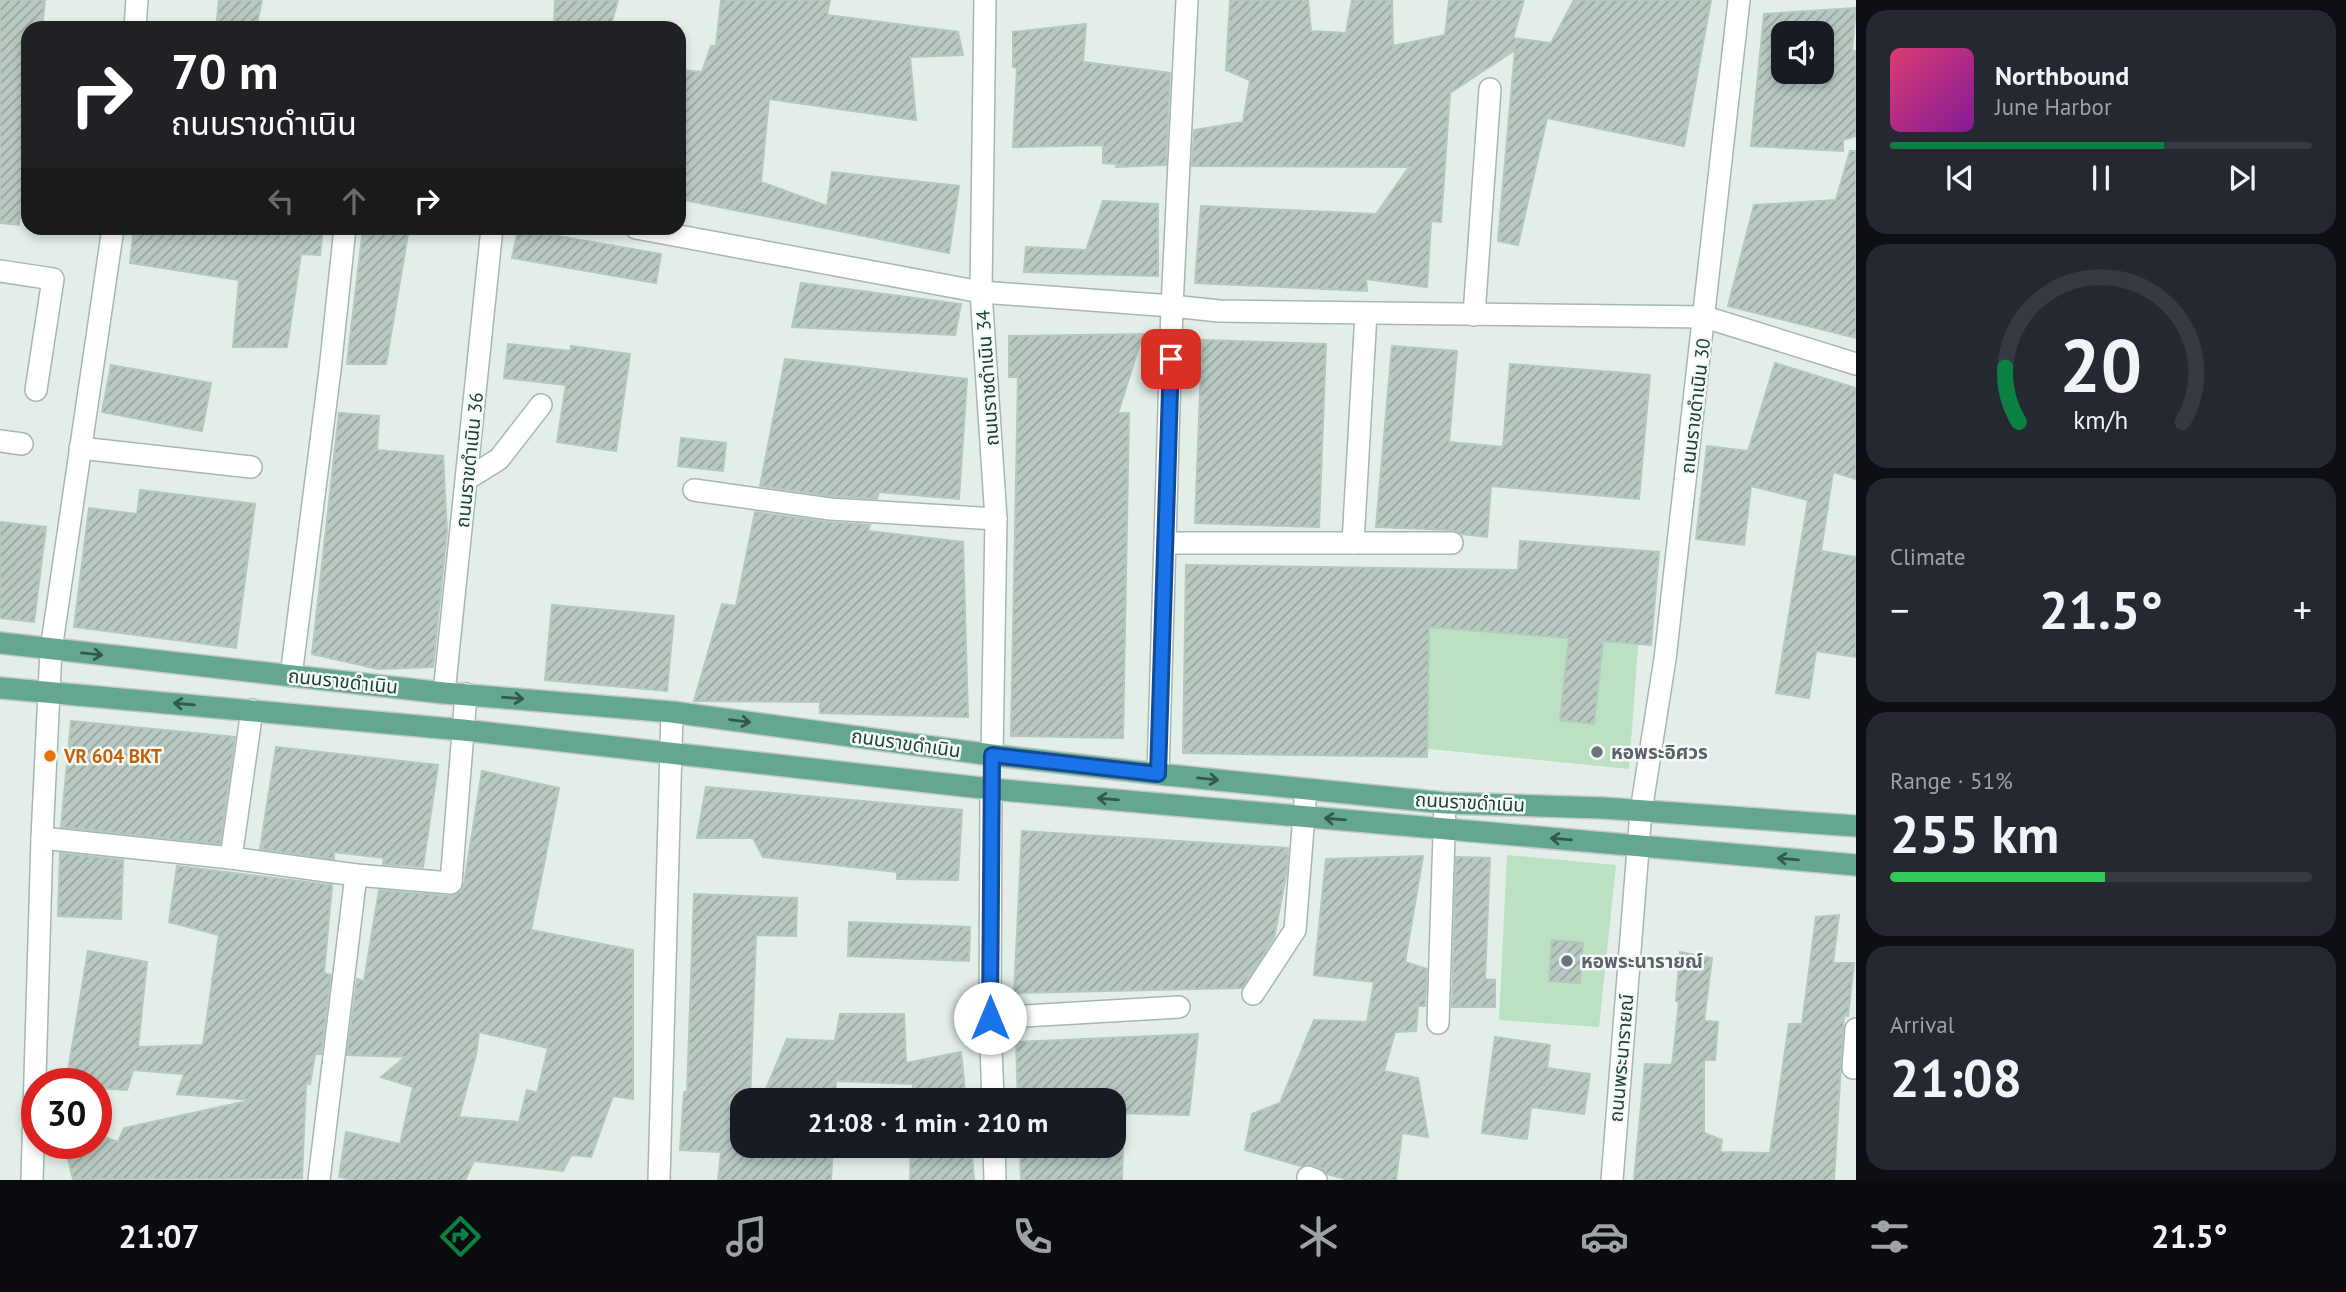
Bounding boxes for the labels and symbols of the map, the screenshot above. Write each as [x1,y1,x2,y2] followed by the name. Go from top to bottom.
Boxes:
[970,309,1004,447] street label: ถนนราชดำเนิน 34
[1141,329,1201,389] pin
[1675,337,1715,475] street label: ถนนราขดำเนิน 30
[450,391,488,529] street label: ถนนราขดำเนิน 36
[80,648,103,661] one-way arrow
[287,663,399,699] street label: ถนนราขดำเนิน
[501,692,524,705] one-way arrow
[173,697,196,710] one-way arrow
[728,715,750,728] one-way arrow
[850,723,962,763] street label: ถนนราขดำเนิน
[1611,740,1708,764] place label: หอพระอิศวร
[63,744,162,768] place label: VR 604 BKT
[1589,744,1605,760] marker: หอพระอิศวร
[42,748,58,764] marker: VR 604 BKT
[1197,773,1219,786] one-way arrow
[1414,787,1526,817] street label: ถนนราขดำเนิน
[1097,792,1120,805] one-way arrow
[1324,812,1347,825] one-way arrow
[1551,832,1573,845] one-way arrow
[1777,852,1800,865] one-way arrow
[1581,949,1703,973] place label: หอพระนารายณ์
[1559,953,1575,969] marker: หอพระนารายณ์
[953,981,1027,1055] position arrow
[1603,993,1639,1123] street label: ถนนพระนารายณ์
[21,1068,112,1159] speed limit sign: 30

